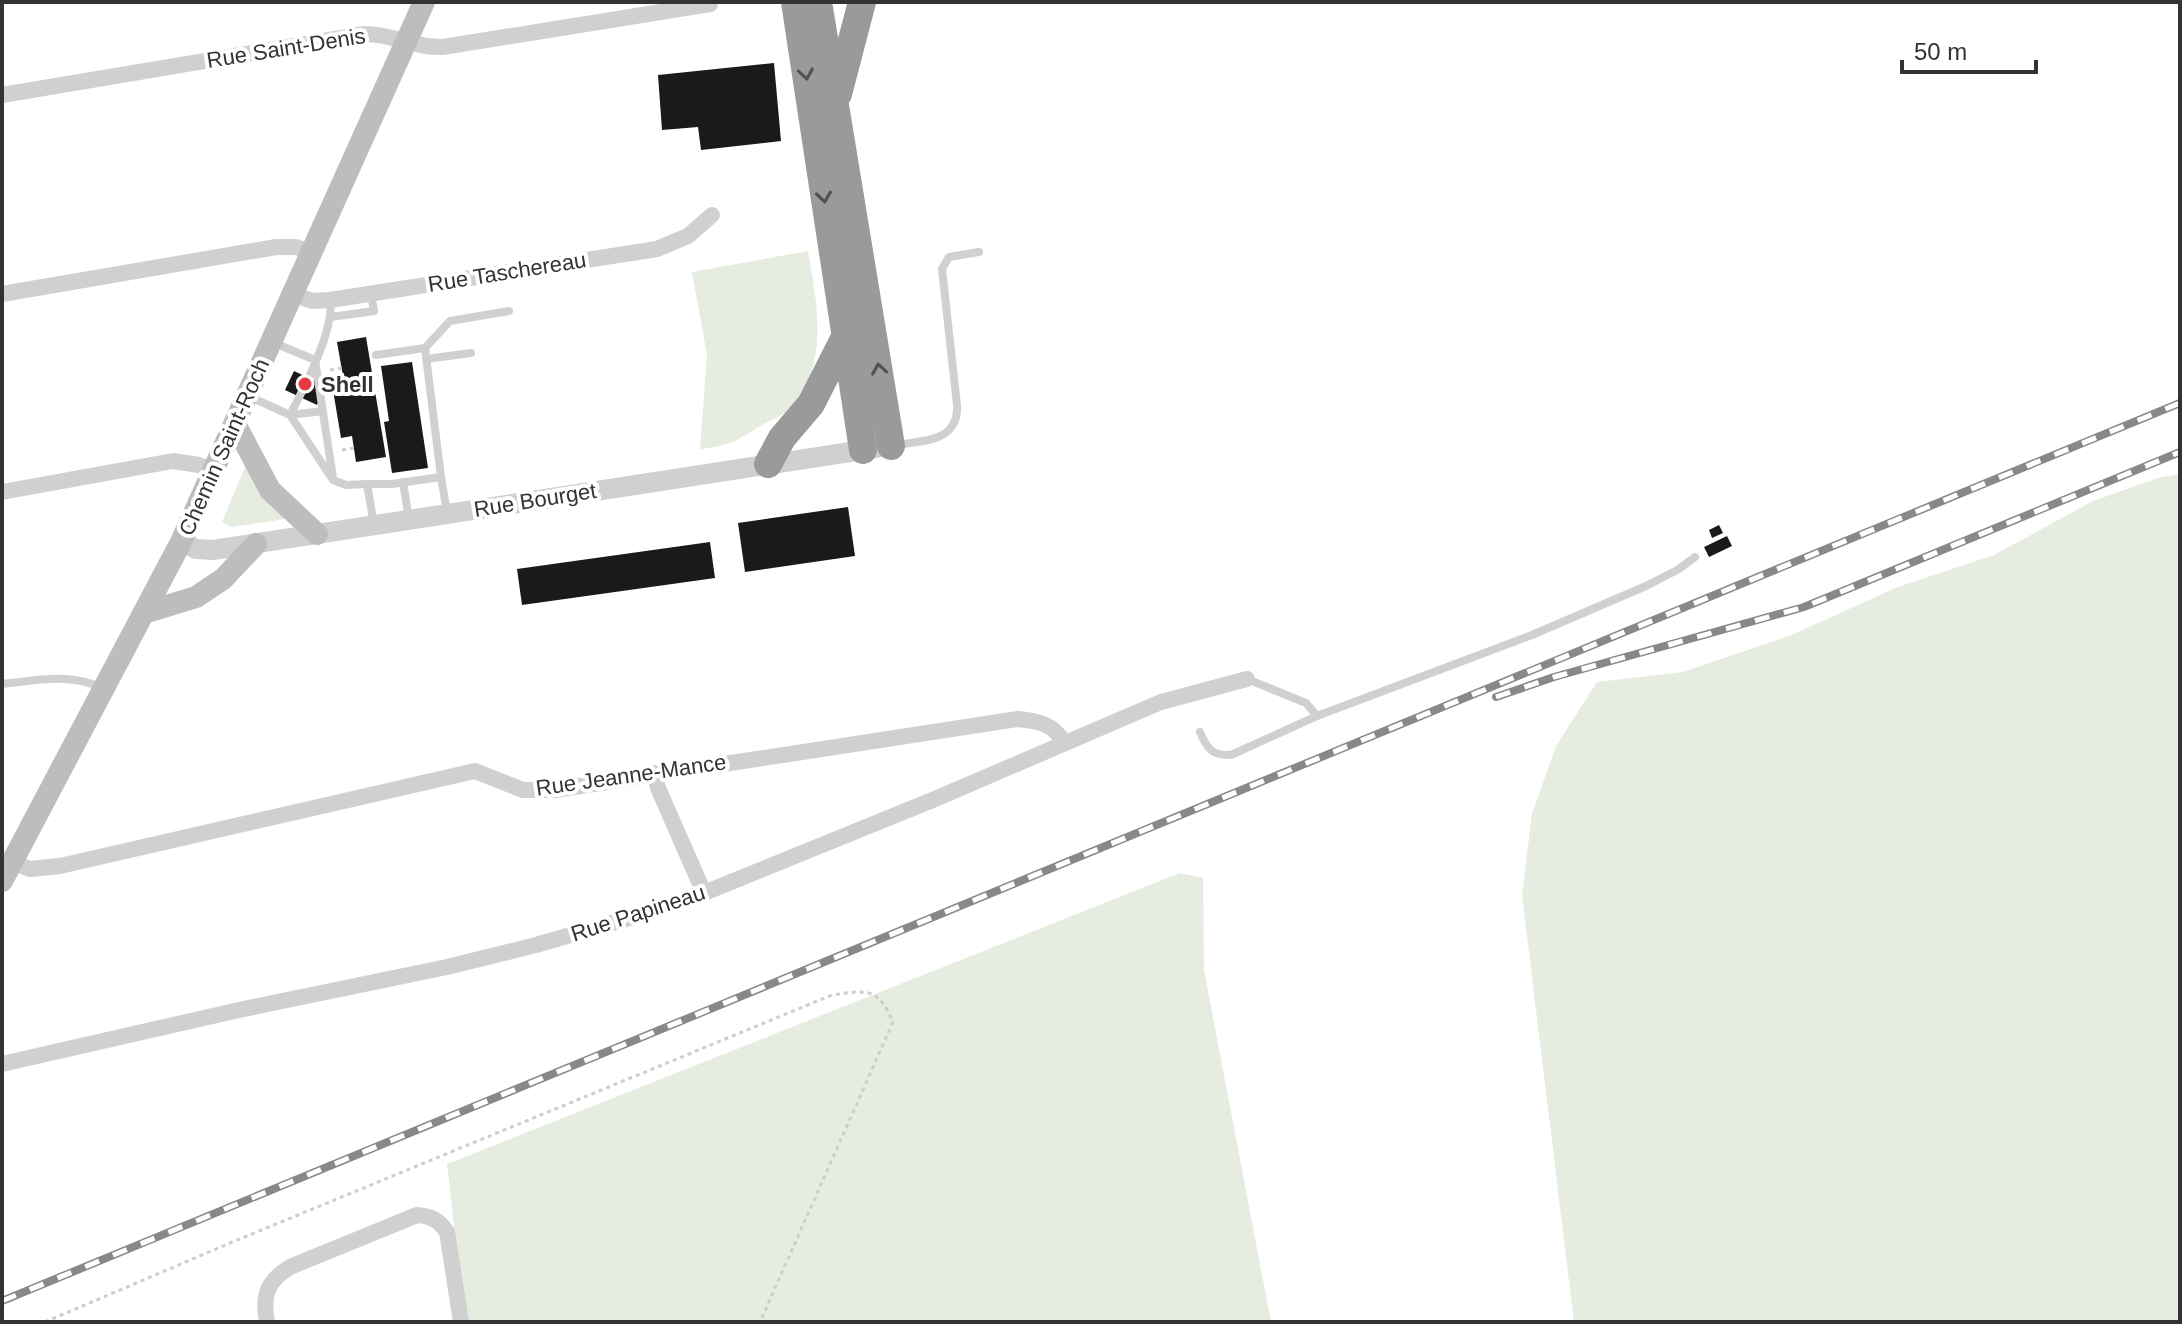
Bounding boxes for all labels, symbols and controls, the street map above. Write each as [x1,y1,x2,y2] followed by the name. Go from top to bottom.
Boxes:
[205,23,367,73] street label: Rue Saint-Denis
[1902,24,2036,74] scale bar
[1914,38,1967,65] text: 50 m
[797,67,814,81] one-way arrow
[815,190,832,204] one-way arrow
[426,247,588,297] street label: Rue Taschereau
[174,355,274,539] street label: Chemin Saint-Roch
[871,362,888,376] one-way arrow
[321,372,374,397] place label: Shell
[296,375,314,393] marker: Shell
[472,478,598,522] street label: Rue Bourget
[534,749,728,801] street label: Rue Jeanne-Mance
[568,880,708,946] street label: Rue Papineau

